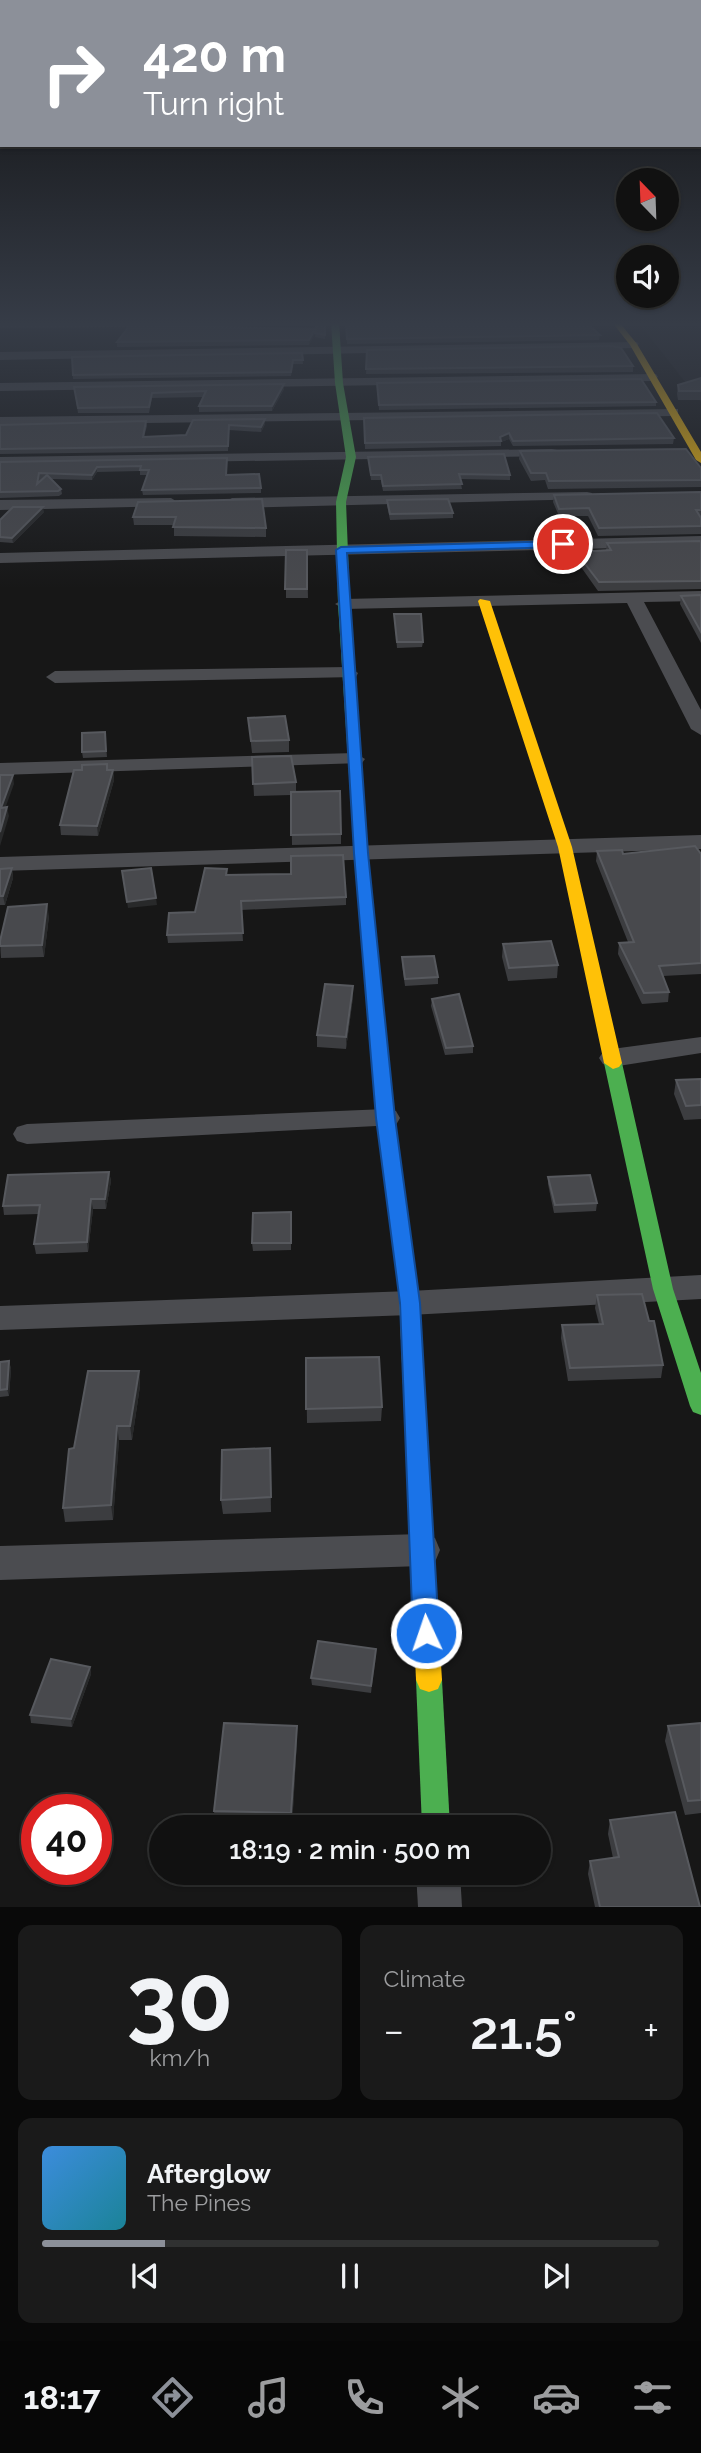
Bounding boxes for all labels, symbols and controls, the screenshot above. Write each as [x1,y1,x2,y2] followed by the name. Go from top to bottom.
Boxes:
[143,26,286,83] text: 420 m
[28,28,119,119] icon: right
[143,85,284,122] text: Turn right
[616,168,679,231] north arrow
[616,168,679,308] map controls
[616,245,679,308] button: sound
[533,514,593,574] pin
[544,525,582,563] icon: arrive
[389,1596,463,1670] position arrow
[21,1794,112,1885] speed limit sign: 40
[229,1835,471,1865] text: 18:19 · 2 min · 500 m
[126,1945,233,2052] text: 30
[384,1965,465,1992] text: Climate
[470,2000,577,2061] text: 21.5°
[384,2008,404,2053] text: −
[643,2008,659,2053] text: +
[149,2044,210,2071] text: km/h
[147,2159,271,2189] text: Afterglow
[147,2189,251,2216] text: The Pines
[126,2257,164,2295] icon: previous
[331,2257,369,2295] icon: pause
[537,2257,575,2295] icon: next
[148,2373,197,2422] icon: directions
[244,2373,293,2422] icon: music
[340,2373,389,2422] icon: phone
[436,2373,485,2422] icon: climate
[532,2373,581,2422] icon: car
[628,2373,677,2422] icon: filters
[24,2379,100,2416] text: 18:17

